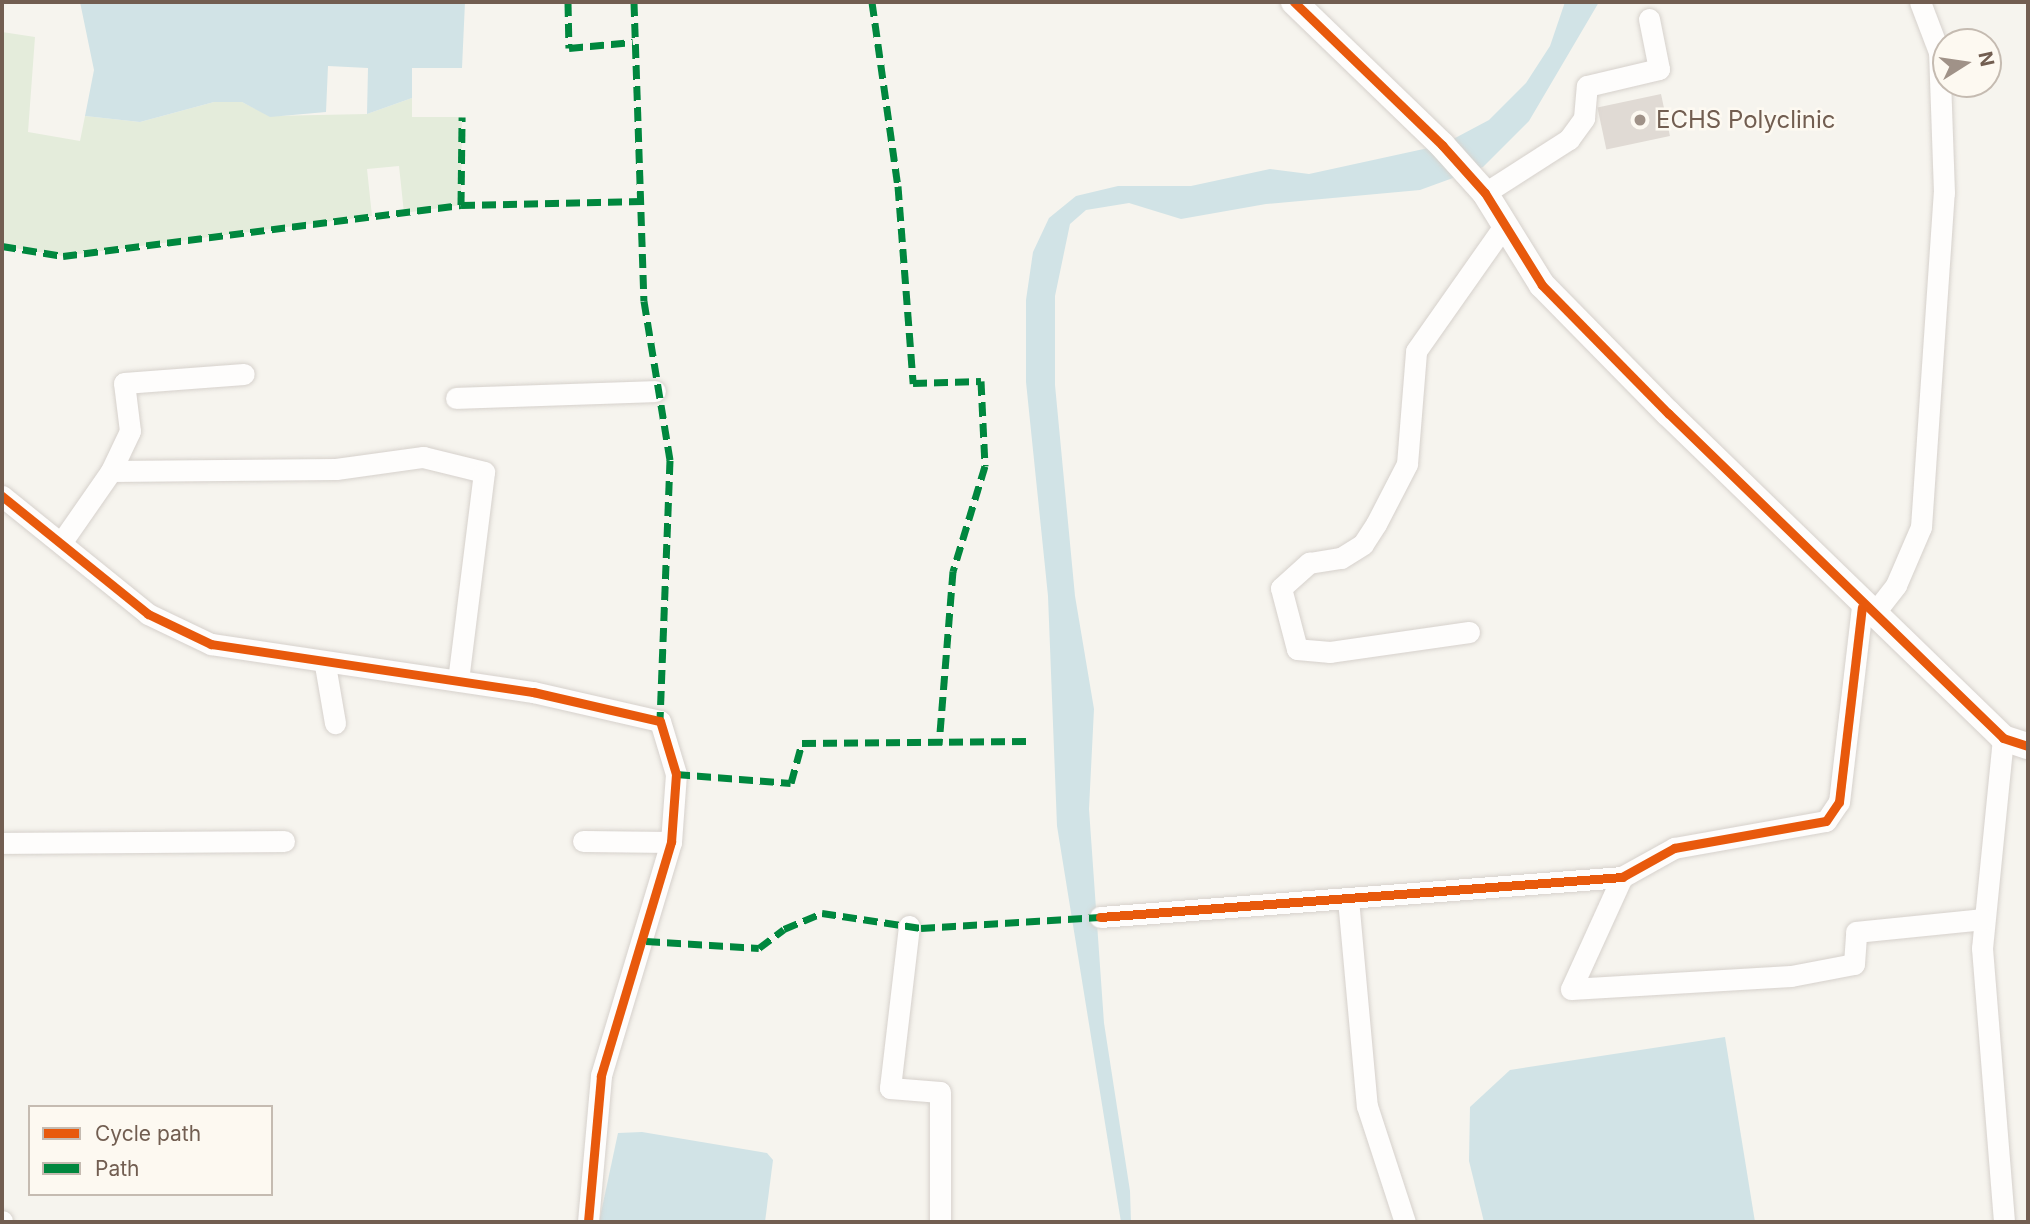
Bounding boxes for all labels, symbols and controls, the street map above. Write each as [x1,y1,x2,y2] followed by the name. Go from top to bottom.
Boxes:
[1932,28,2002,98] north arrow
[1973,49,1999,68] text: N
[1656,106,1836,134] place label: ECHS Polyclinic
[1630,110,1650,130] marker: ECHS Polyclinic
[28,1105,273,1196] legend
[95,1121,201,1146] text: Cycle path
[95,1156,140,1181] text: Path

